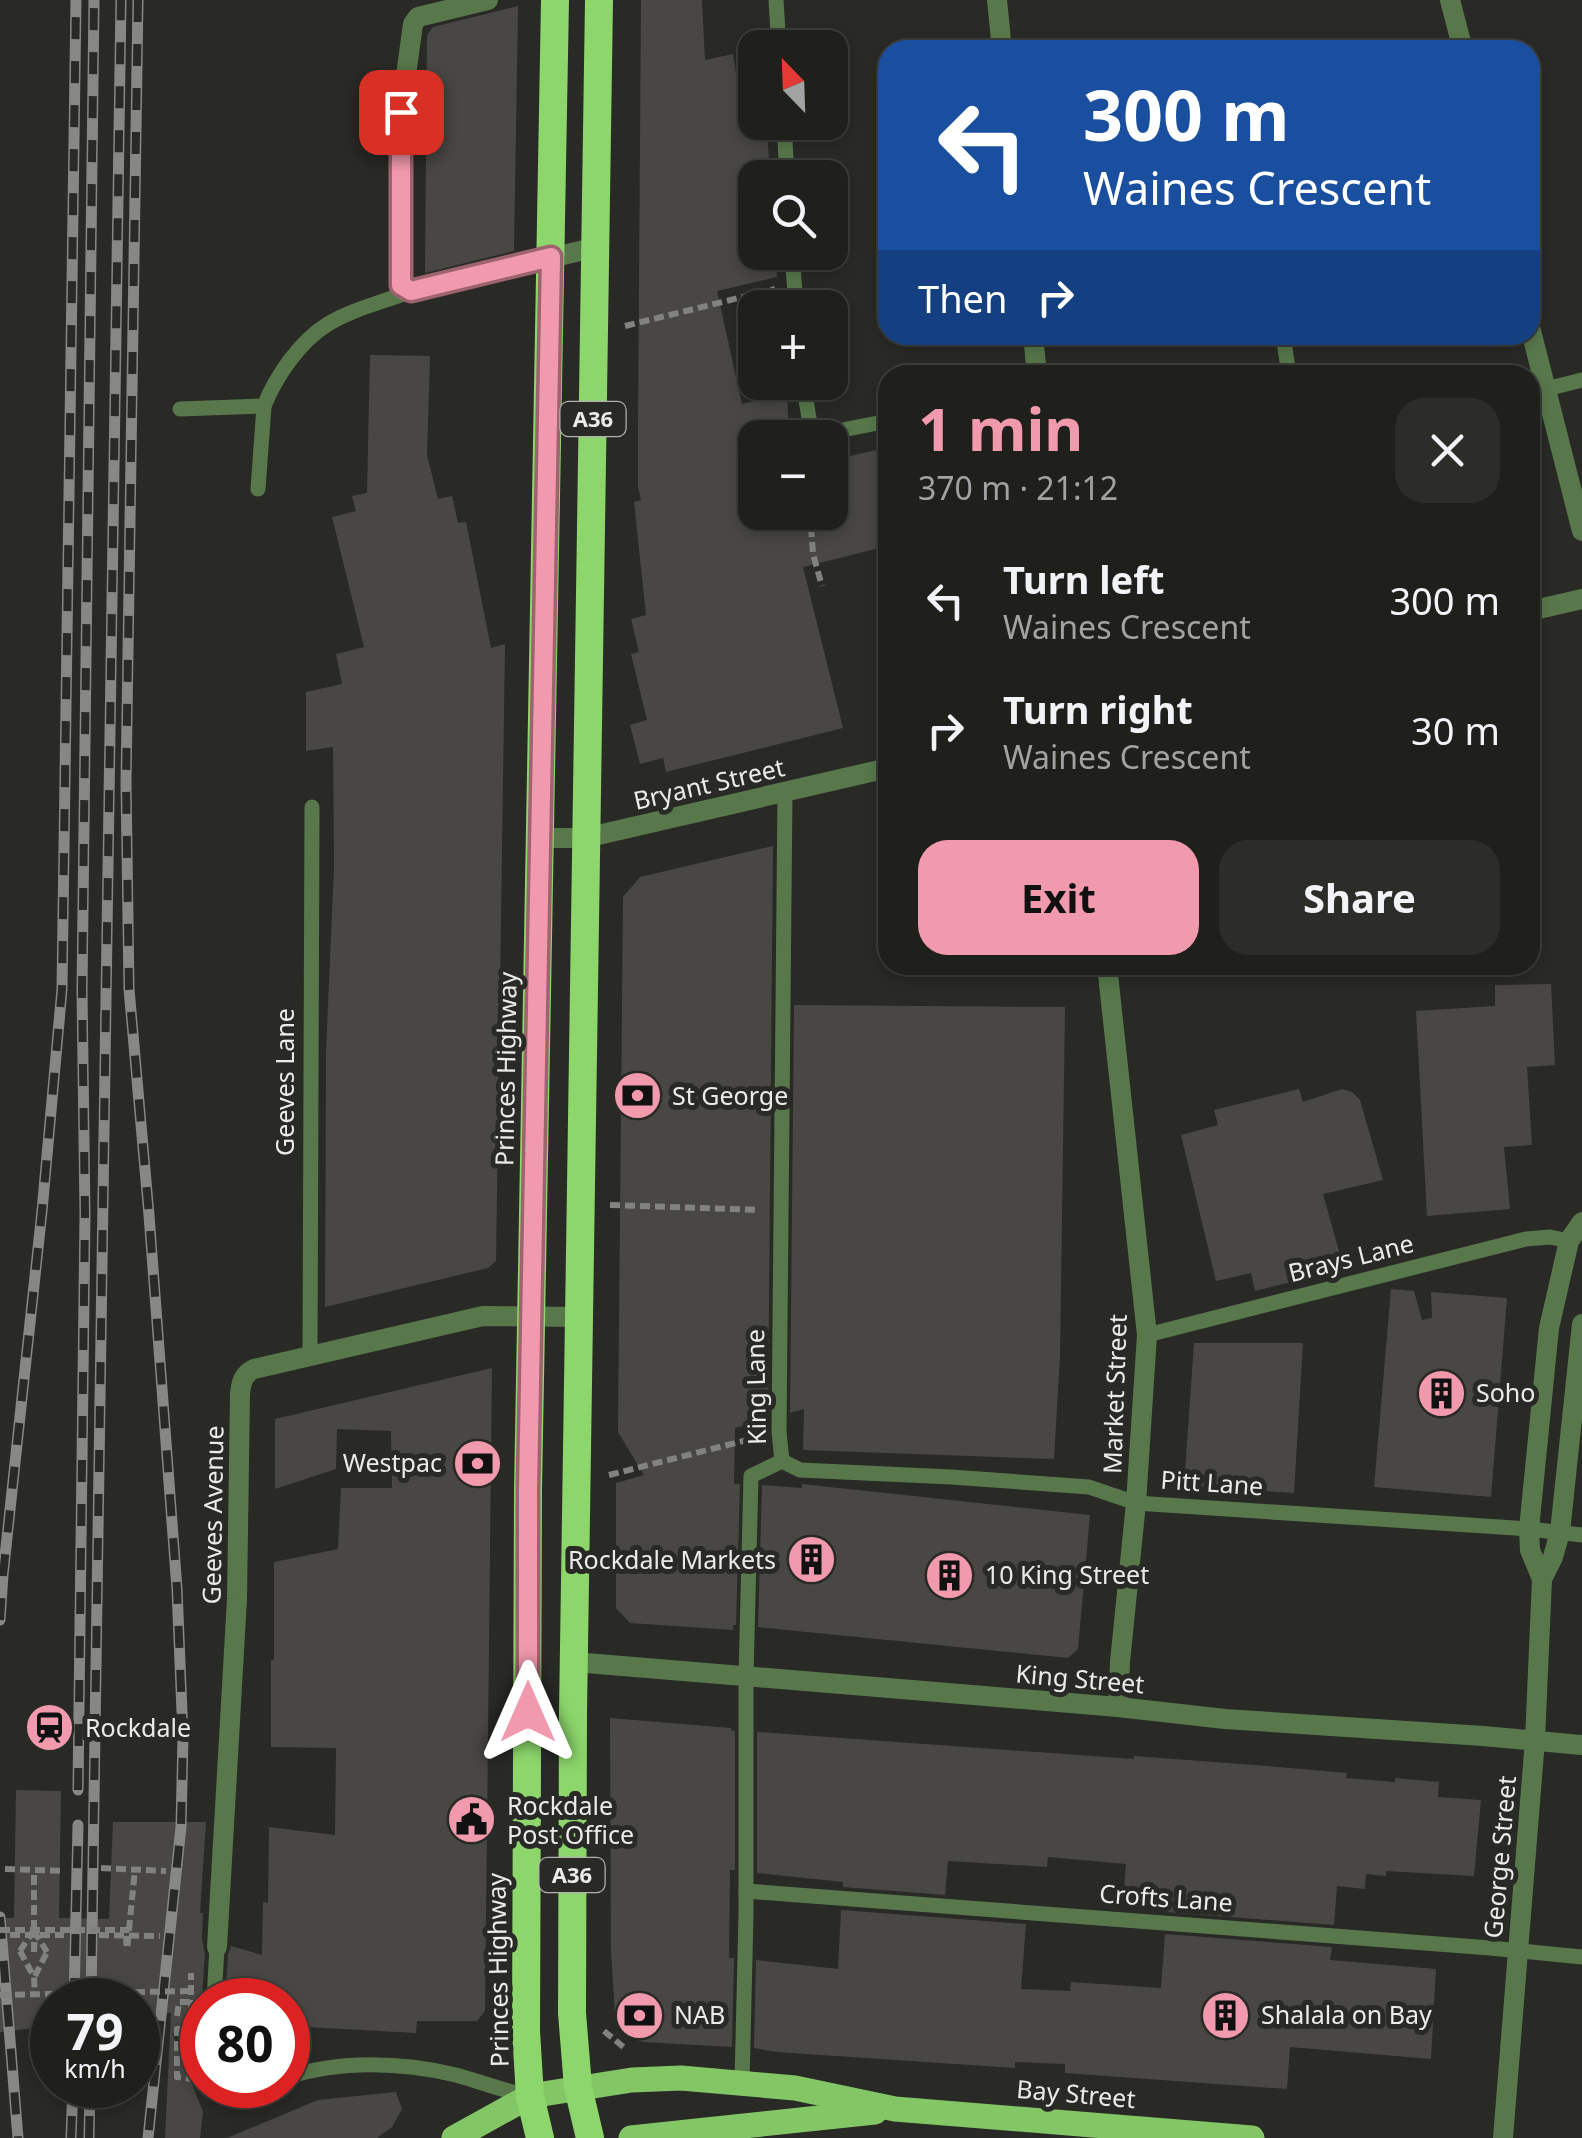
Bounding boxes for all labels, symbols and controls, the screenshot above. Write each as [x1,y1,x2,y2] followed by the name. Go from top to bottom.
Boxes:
[738,30,848,140] north arrow
[738,30,848,530] map controls
[1083,66,1290,162] text: 300 m
[359,70,444,155] pin
[918,80,1048,210] icon: left
[374,85,429,140] icon: arrive
[1083,157,1431,218] text: Waines Crescent
[738,160,848,270] button: search
[1028,270,1083,325] icon: right
[918,272,1008,324] text: Then
[738,290,848,400] button: +
[918,387,1083,469] text: 1 min
[1395,398,1500,503] button: close
[560,402,626,436] road number: A36
[738,420,848,530] button: −
[918,466,1118,509] text: 370 m · 21:12
[1003,553,1165,605] text: Turn left
[918,573,973,628] icon: left
[1389,574,1500,626] text: 300 m
[1003,605,1251,648] text: Waines Crescent
[1003,683,1193,735] text: Turn right
[918,703,973,758] icon: right
[1411,704,1500,756] text: 30 m
[1003,735,1251,778] text: Waines Crescent
[630,749,788,817] street label: Bryant Street
[918,840,1199,955] button: Exit
[1219,840,1500,955] button: Share
[486,971,524,1166] street label: Princes Highway
[267,1008,301,1156] street label: Geeves Lane
[611,1070,663,1122] bank icon: St George
[672,1078,788,1112] place label: St George
[1285,1225,1417,1289] street label: Brays Lane
[1094,1314,1134,1474] street label: Market Street
[737,1329,773,1445] street label: King Lane
[1415,1367,1467,1419] building icon: Soho
[1476,1375,1535,1409] place label: Soho
[193,1425,231,1605] street label: Geeves Avenue
[451,1437,503,1489] bank icon: Westpac
[343,1445,442,1479] place label: Westpac
[1160,1461,1265,1503] street label: Pitt Lane
[785,1534,837,1586] building icon: Rockdale Markets
[568,1542,776,1576] place label: Rockdale Markets
[924,1549,976,1601] building icon: 10 King Street
[985,1557,1149,1591] place label: 10 King Street
[1014,1655,1146,1701] street label: King Street
[476,1660,580,1764] position arrow
[24,1702,76,1754] station icon: Rockdale
[85,1710,191,1744] place label: Rockdale
[1475,1774,1523,1940] street label: George Street
[507,1788,634,1851] place label: Rockdale Post Office
[446,1794,498,1846] public building icon: Rockdale Post Office
[540,1858,604,1892] road number: A36
[478,1872,516,2067] street label: Princes Highway
[1098,1875,1234,1919] street label: Crofts Lane
[180,1978,310,2108] speed limit sign: 80
[613,1989,665,2041] bank icon: NAB
[1200,1989,1252,2041] building icon: Shalala on Bay
[66,1997,124,2065] text: 79
[674,1997,725,2031] place label: NAB
[1261,1997,1432,2031] place label: Shalala on Bay
[64,2051,126,2085] text: km/h
[1015,2071,1137,2115] street label: Bay Street

